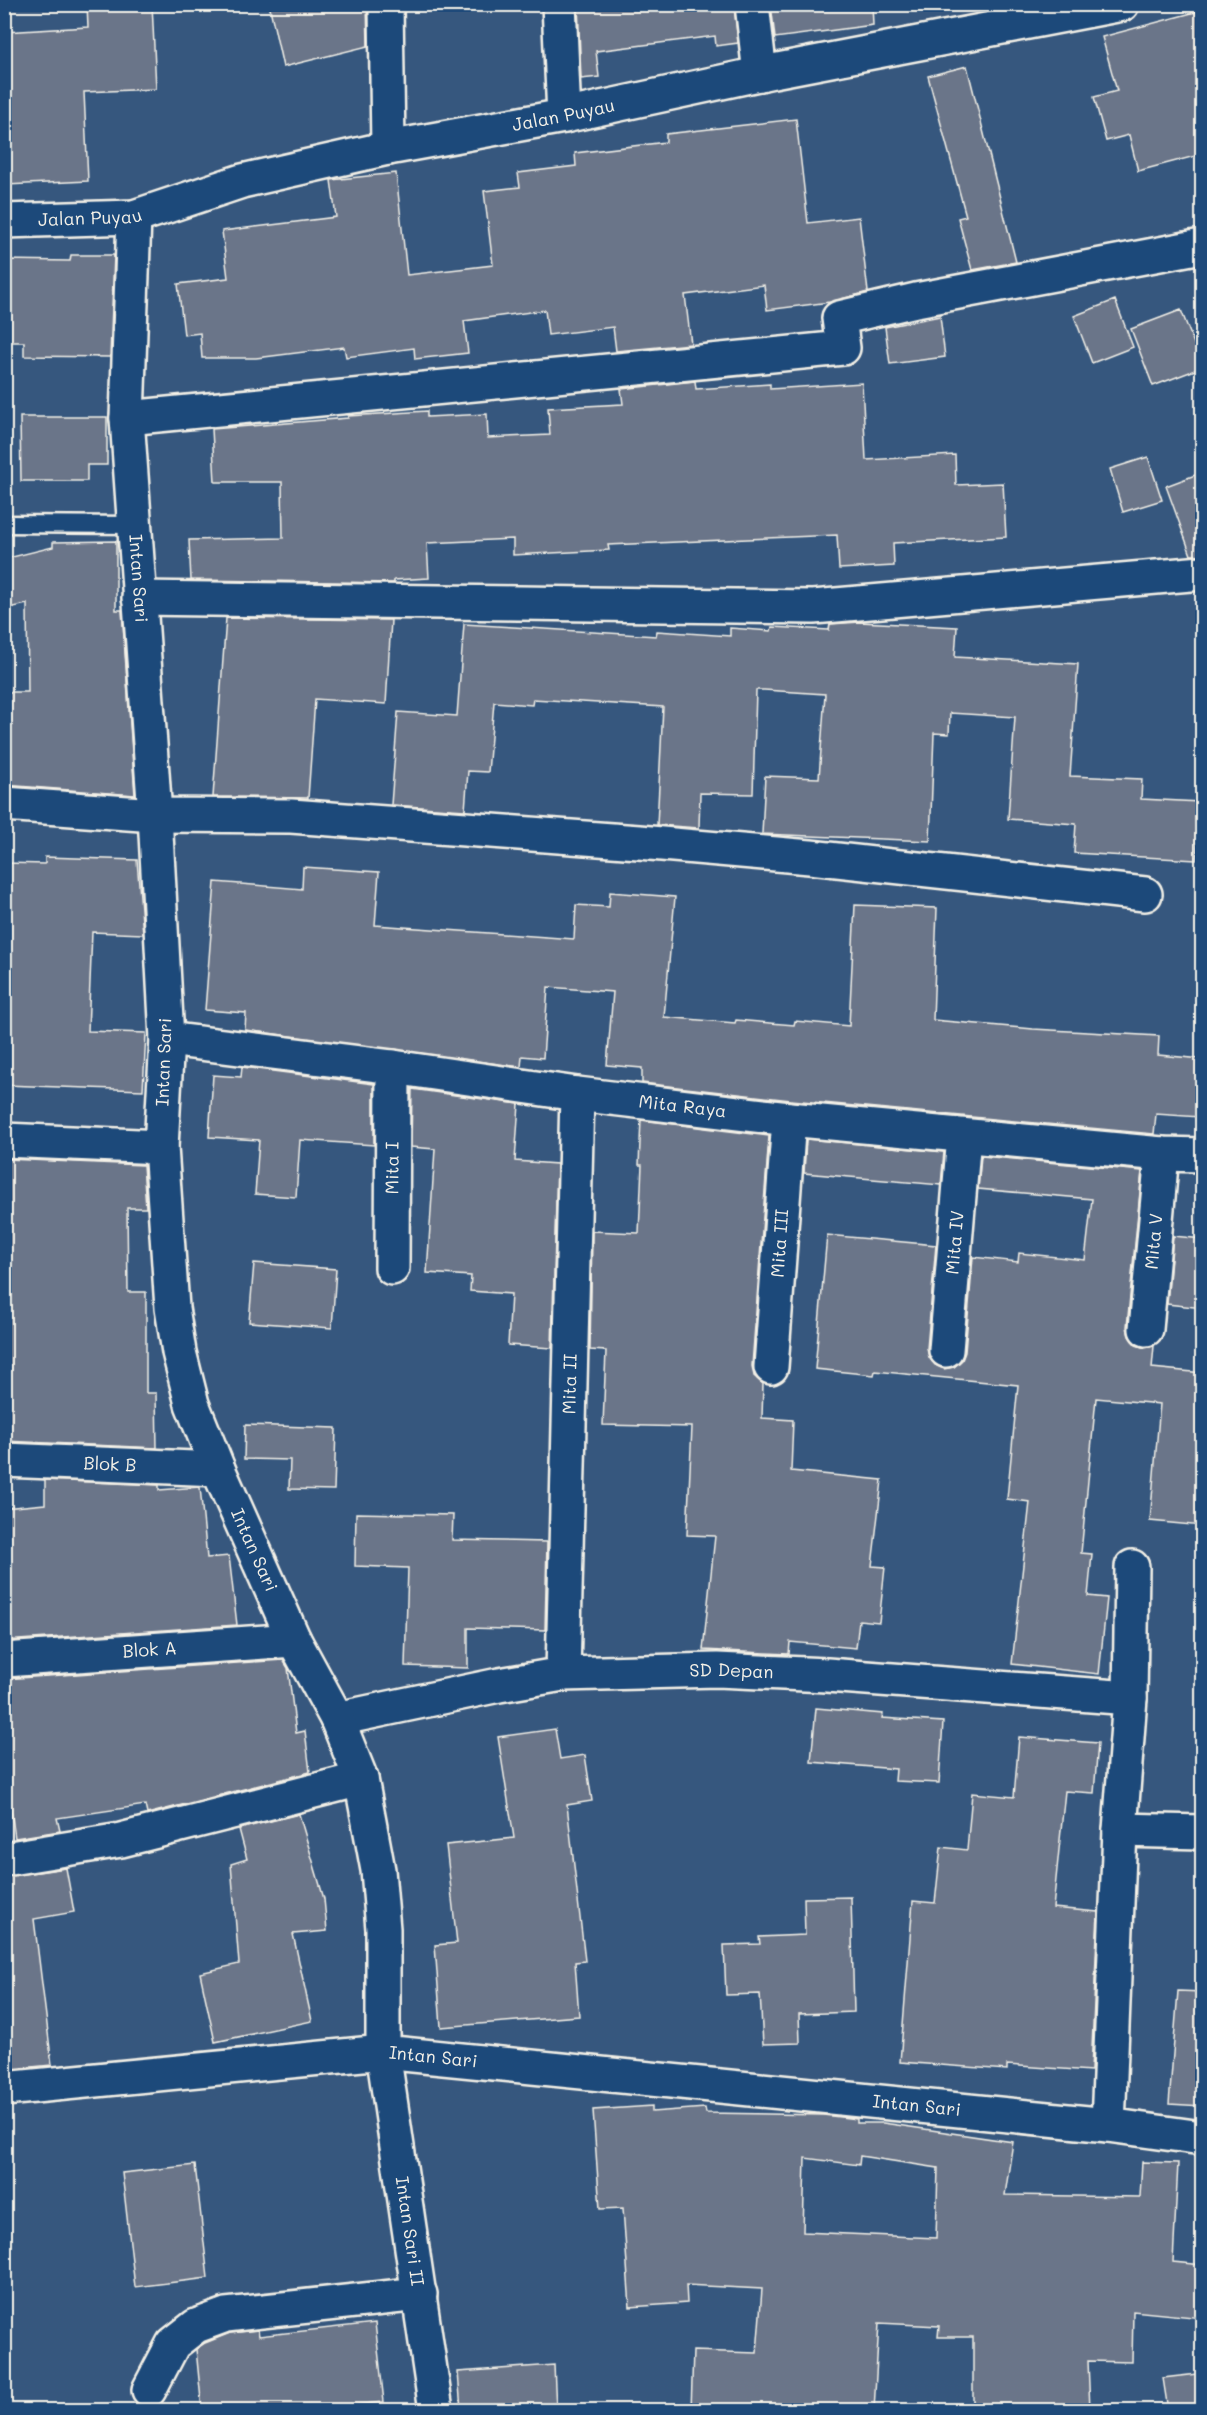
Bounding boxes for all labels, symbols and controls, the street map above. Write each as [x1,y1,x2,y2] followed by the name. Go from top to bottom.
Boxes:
[510,92,617,136] street label: Jalan Puyau
[38,202,145,231] street label: Jalan Puyau
[124,533,154,623] street label: Intan Sari
[149,1017,177,1107] street label: Intan Sari
[637,1088,728,1123] street label: Mita Raya
[379,1141,404,1194] street label: Mita I
[765,1208,793,1278] street label: Mita III
[939,1209,969,1275] street label: Mita IV
[1139,1212,1168,1270] street label: Mita V
[556,1353,582,1415] street label: Mita II
[83,1450,137,1477] street label: Blok B
[226,1504,284,1595] street label: Intan Sari
[122,1635,177,1663] street label: Blok A
[689,1657,774,1684] street label: SD Depan
[388,2040,479,2072] street label: Intan Sari
[871,2088,962,2121] street label: Intan Sari
[391,2175,430,2287] street label: Intan Sari II

